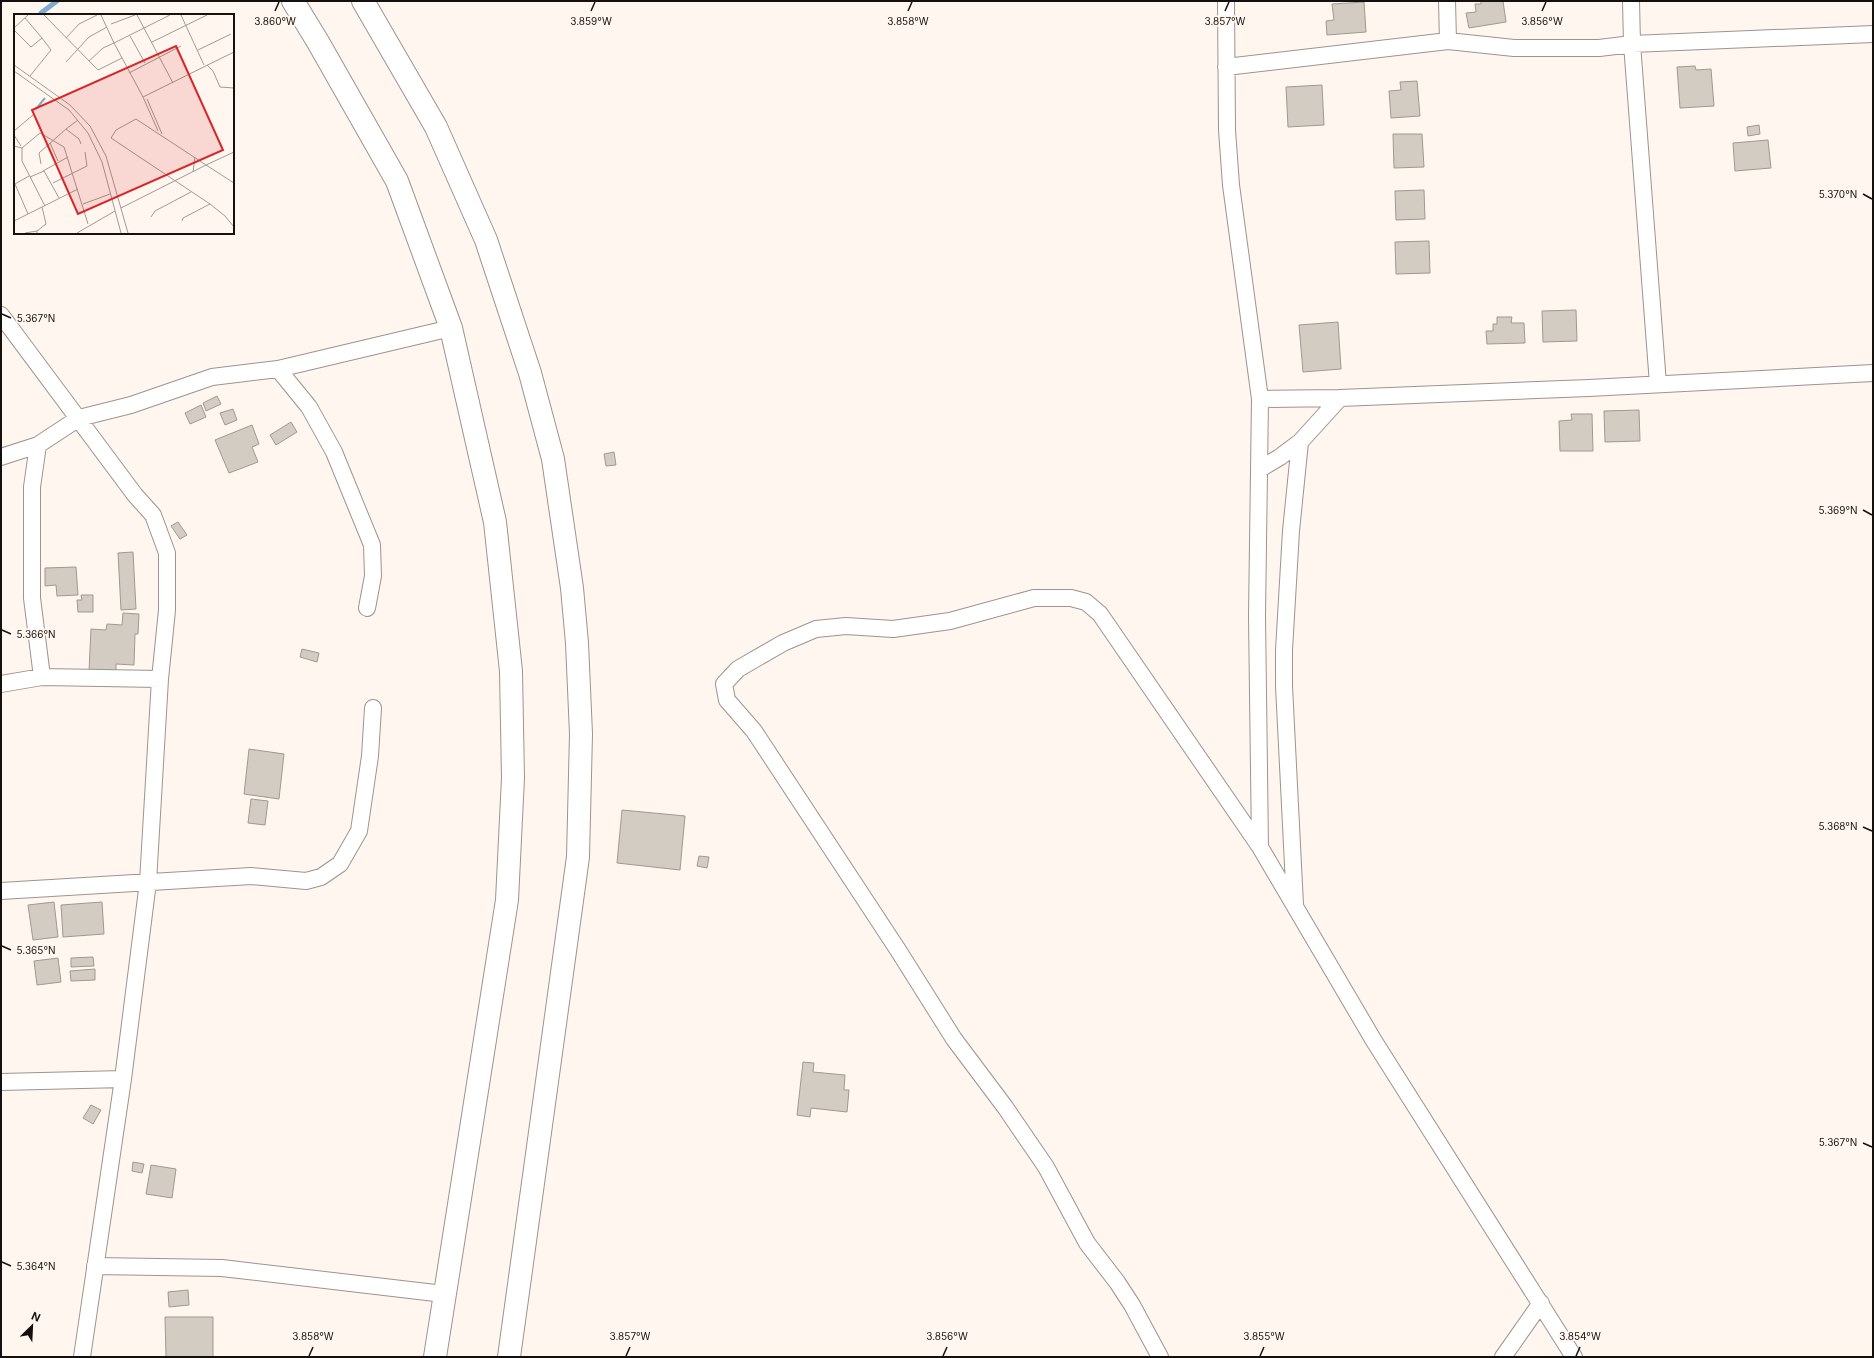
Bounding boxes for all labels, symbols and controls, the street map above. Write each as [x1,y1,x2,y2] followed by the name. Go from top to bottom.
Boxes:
[14,14,234,234] inset map
[254,15,296,27] text: 3.860°W
[570,15,612,27] text: 3.859°W
[887,15,929,27] text: 3.858°W
[1205,15,1246,27] text: 3.857°W
[1521,15,1563,27] text: 3.856°W
[1819,188,1857,200] text: 5.370°N
[17,312,55,324] text: 5.367°N
[1818,504,1858,516] text: 5.369°N
[16,628,56,640] text: 5.366°N
[1819,820,1857,832] text: 5.368°N
[17,944,55,956] text: 5.365°N
[1819,1136,1857,1148] text: 5.367°N
[16,1260,56,1272] text: 5.364°N
[12,1306,52,1346] north arrow
[29,1309,43,1325] text: N
[292,1330,334,1342] text: 3.858°W
[610,1330,651,1342] text: 3.857°W
[926,1330,968,1342] text: 3.856°W
[1243,1330,1285,1342] text: 3.855°W
[1559,1330,1601,1342] text: 3.854°W

